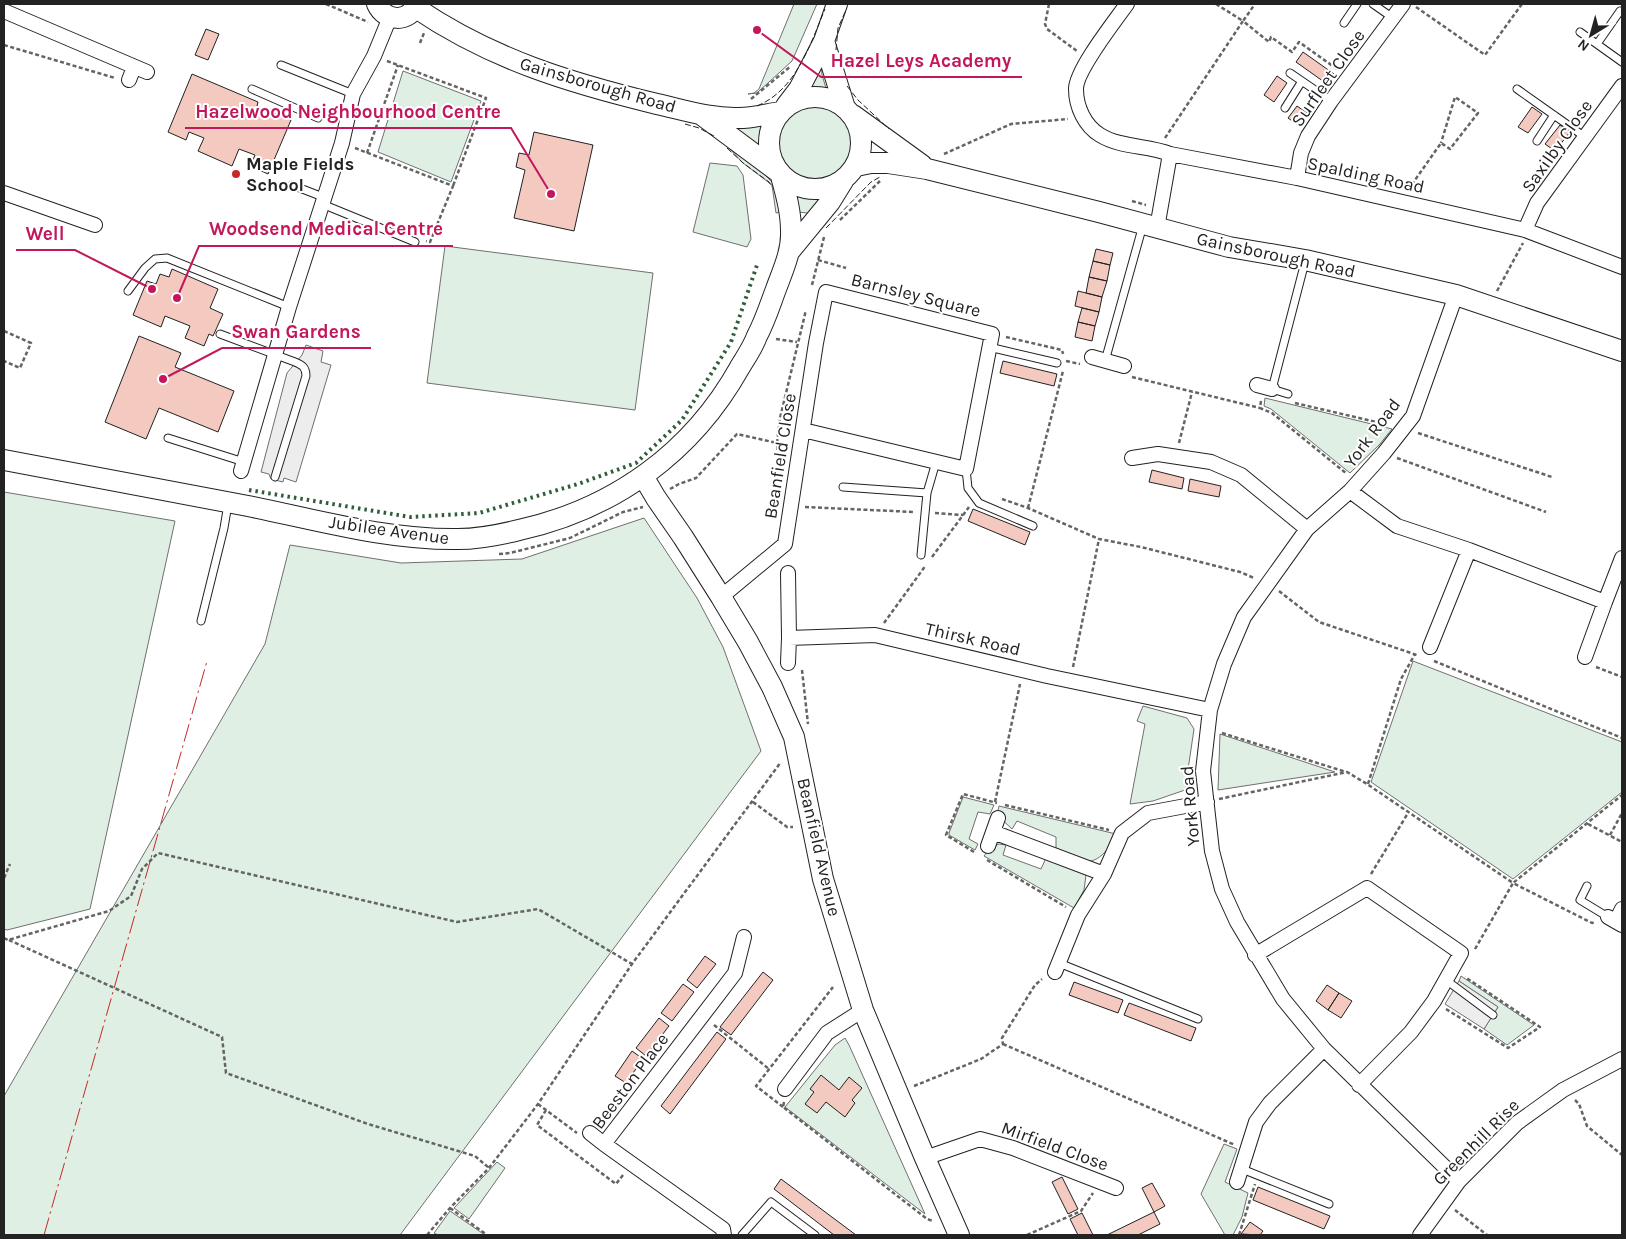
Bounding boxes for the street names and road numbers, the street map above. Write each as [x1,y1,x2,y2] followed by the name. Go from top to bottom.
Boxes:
[1286,25,1370,131] street label: Surfleet Close
[517,52,679,118] street label: Gainsborough Road
[1517,95,1597,197] street label: Saxilby Close
[1305,152,1427,198] street label: Spalding Road
[1195,227,1357,283] street label: Gainsborough Road
[849,268,983,322] street label: Barnsley Square
[759,392,801,520] street label: Beanfield Close
[1339,394,1405,472] street label: York Road
[327,511,451,549] street label: Jubilee Avenue
[923,617,1023,661] street label: Thirsk Road
[1176,765,1204,847] street label: York Road
[792,776,846,918] street label: Beanfield Avenue
[587,1029,673,1133] street label: Beeston Place
[1428,1094,1524,1190] street label: Greenhill Rise
[998,1116,1112,1176] street label: Mirfield Close

